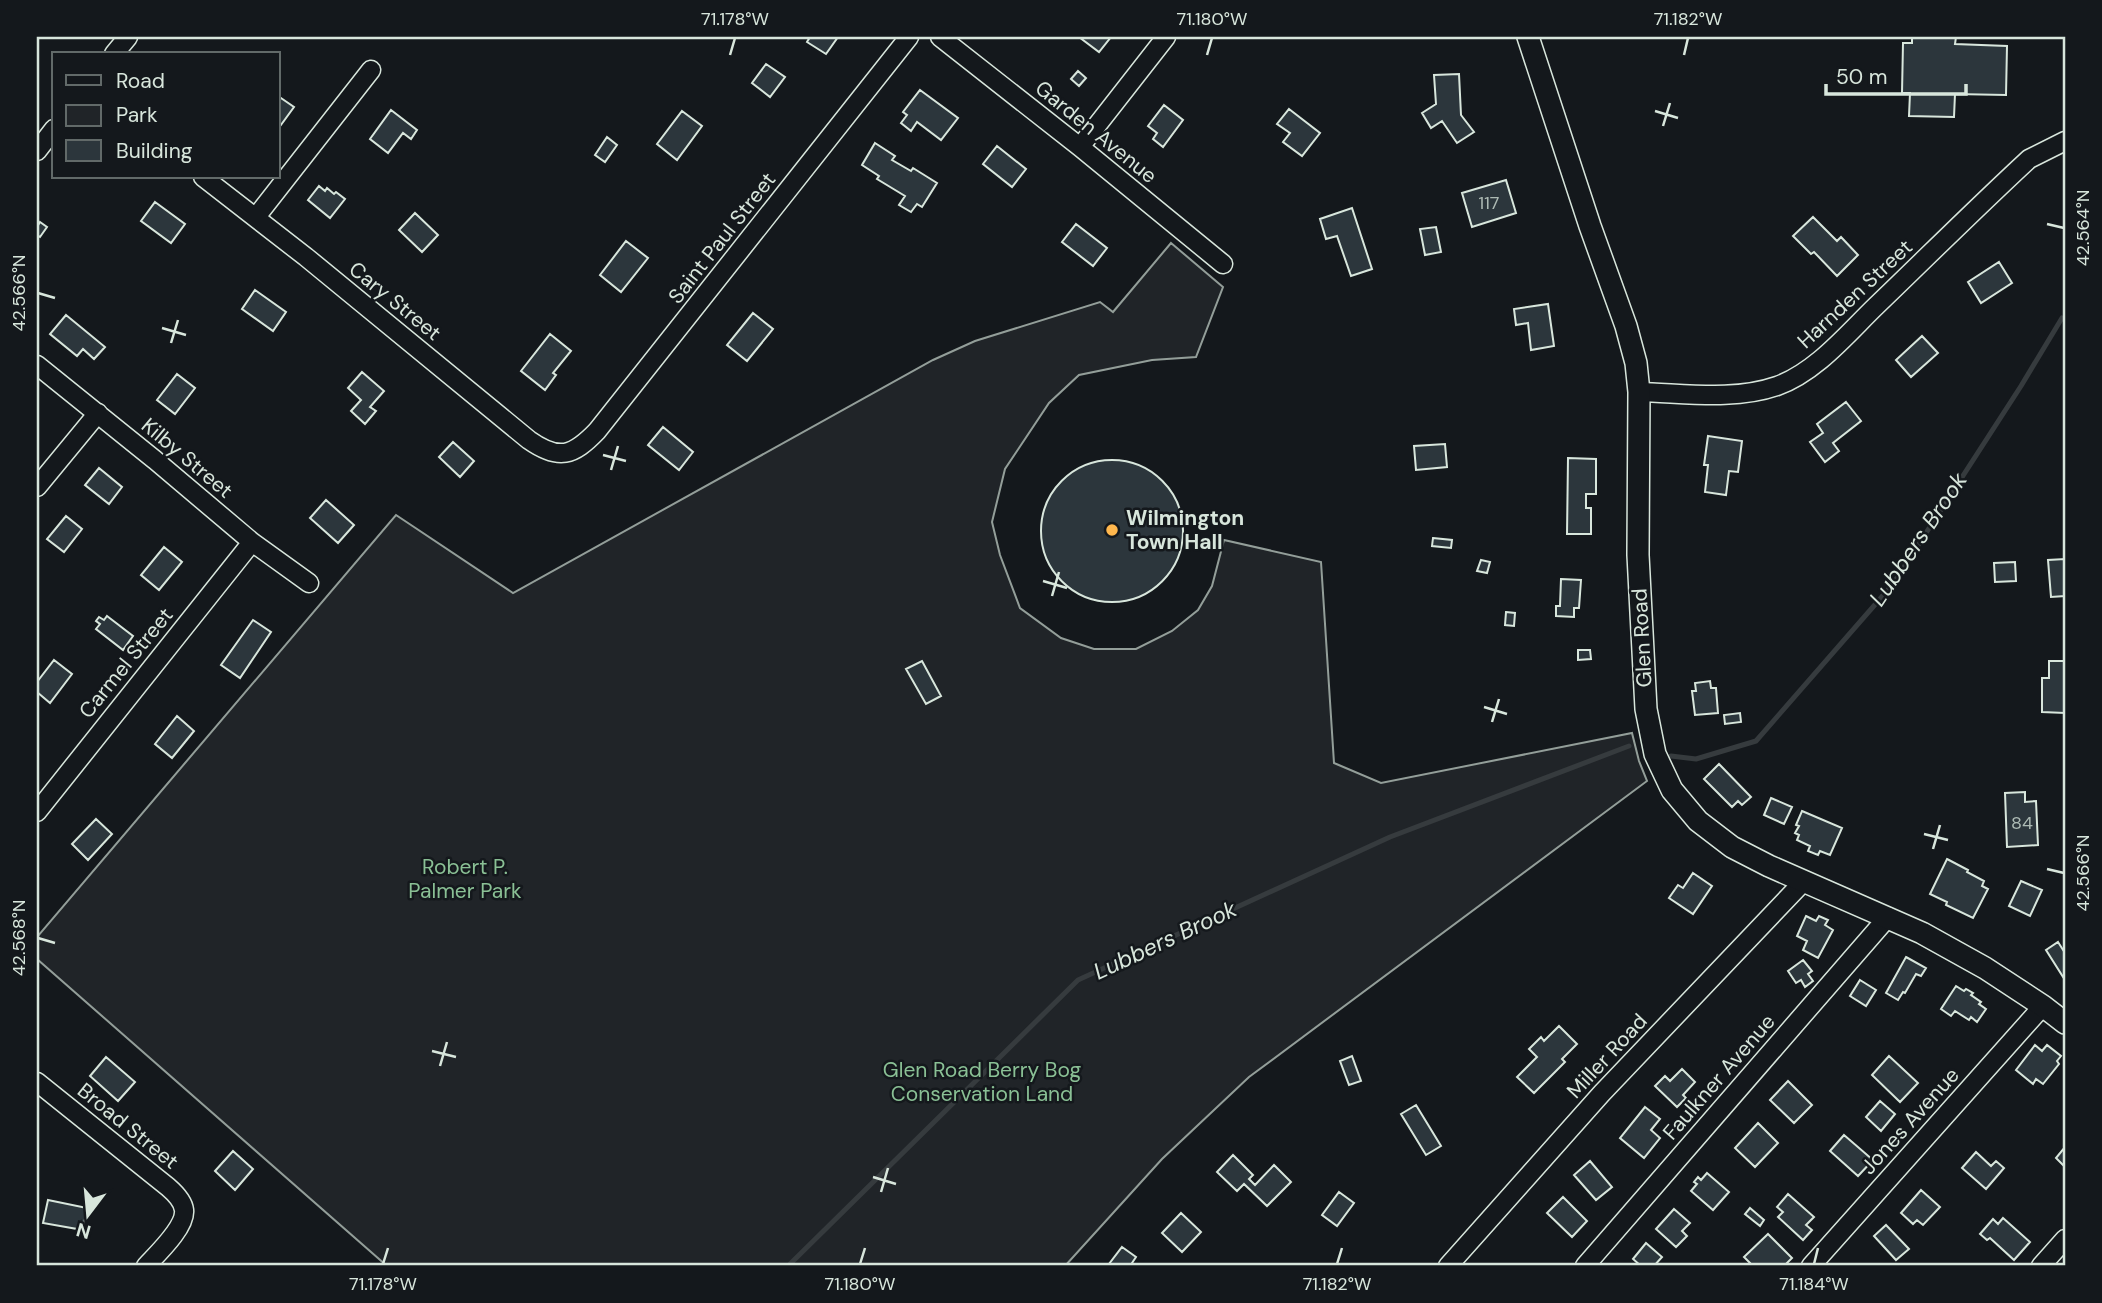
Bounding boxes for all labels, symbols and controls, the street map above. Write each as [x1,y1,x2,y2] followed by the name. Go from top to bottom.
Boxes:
[701,7,769,31] text: 71.178°W
[1177,7,1247,31] text: 71.180°W
[1654,7,1722,31] text: 71.182°W
[52,52,280,178] legend
[1826,52,1966,96] scale bar
[1836,63,1887,91] text: 50 m
[116,67,165,95] text: Road
[1029,74,1163,190] street label: Garden Avenue
[116,101,158,129] text: Park
[116,137,193,165] text: Building
[662,167,782,309] street label: Saint Paul Street
[2071,190,2095,266] text: 42.564°N
[1479,191,1499,215] house number: 117
[1791,233,1919,355] street label: Harnden Street
[7,254,31,332] text: 42.566°N
[343,255,447,347] street label: Cary Street
[135,412,239,504] street label: Kilby Street
[1862,466,1974,612] water label: Lubbers Brook
[1126,504,1244,556] place label: Wilmington Town Hall
[1104,522,1120,538] marker: Wilmington Town Hall
[1625,588,1659,688] street label: Glen Road
[73,602,179,724] street label: Carmel Street
[2011,811,2033,835] house number: 84
[2071,834,2095,912] text: 42.566°N
[408,853,522,905] park label: Robert P. Palmer Park
[1089,894,1242,986] water label: Lubbers Brook
[7,900,31,976] text: 42.568°N
[1561,1008,1653,1104] street label: Miller Road
[1657,1008,1781,1146] street label: Faulkner Avenue
[883,1056,1081,1108] park label: Glen Road Berry Bog Conservation Land
[1855,1062,1965,1180] street label: Jones Avenue
[72,1077,184,1175] street label: Broad Street
[52,1180,122,1250] north arrow
[73,1217,94,1245] text: N
[349,1272,417,1296] text: 71.178°W
[825,1272,895,1296] text: 71.180°W
[1303,1272,1371,1296] text: 71.182°W
[1779,1272,1849,1296] text: 71.184°W

